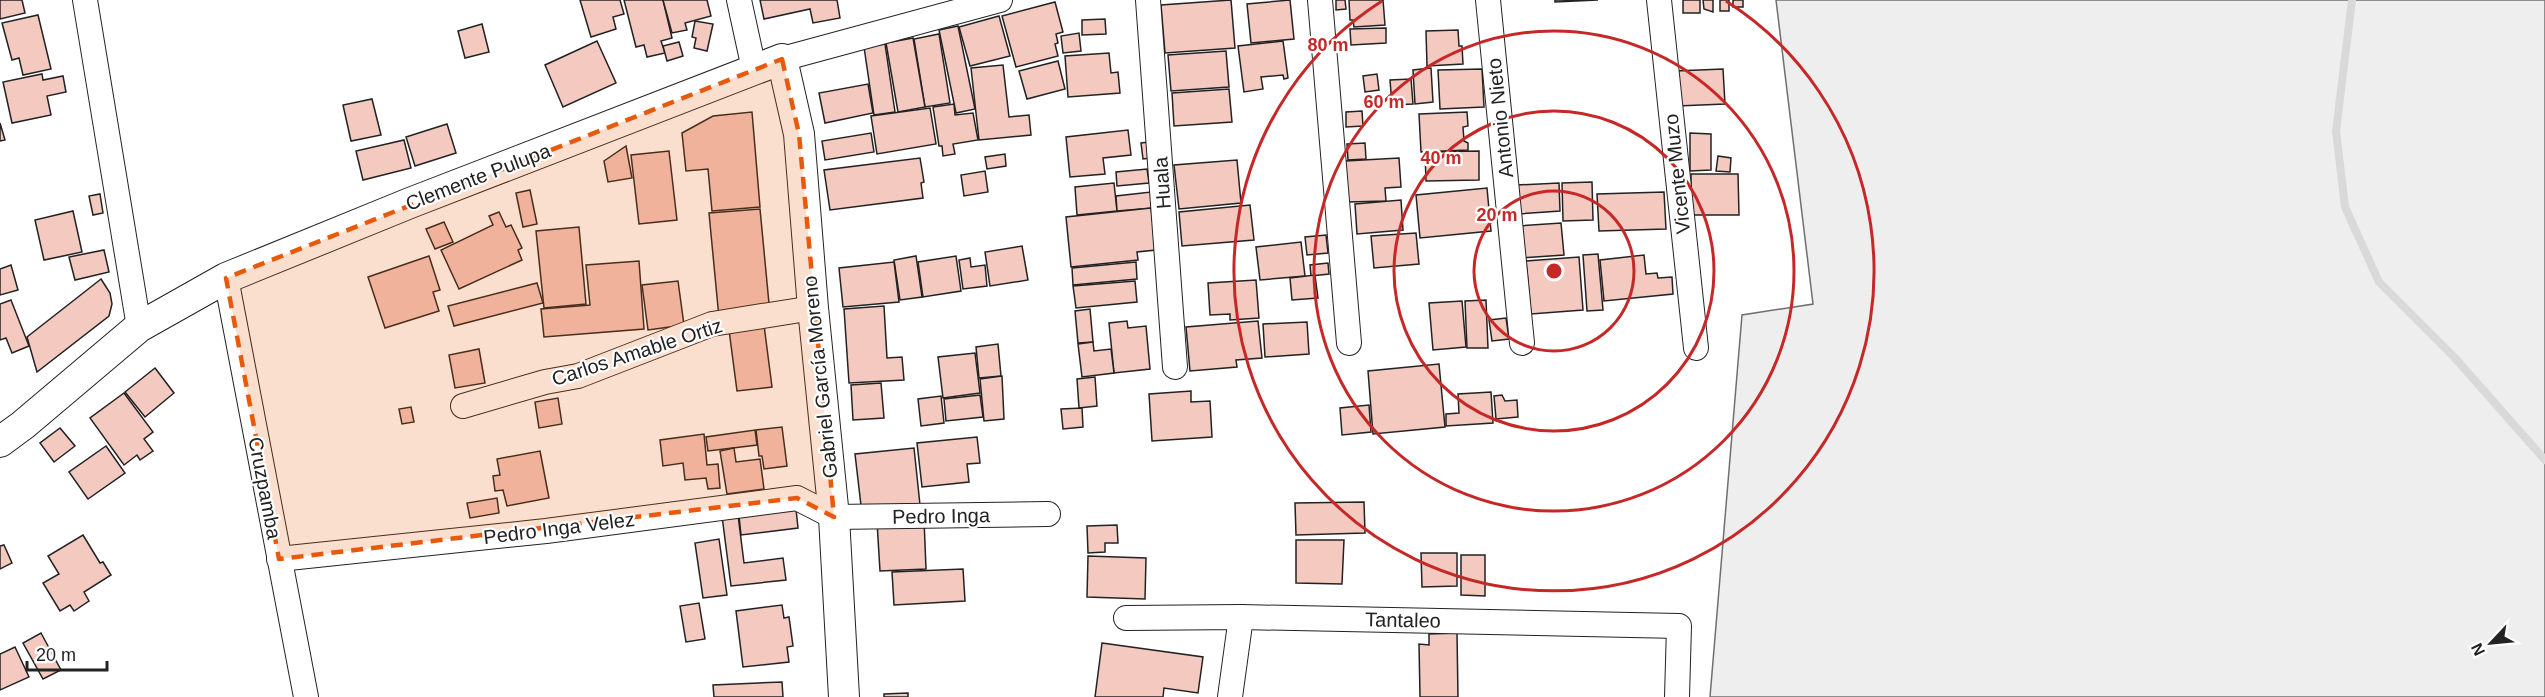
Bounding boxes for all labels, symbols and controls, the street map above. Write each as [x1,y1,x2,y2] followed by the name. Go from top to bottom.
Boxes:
[1307,35,1349,55] text: 80 m
[1483,57,1517,179] street label: Antonio Nieto
[1363,92,1405,112] text: 60 m
[1660,113,1694,235] street label: Vicente Muzo
[402,139,554,215] street label: Clemente Pulupa
[1420,148,1462,168] text: 40 m
[1149,155,1175,210] street label: Huala
[1476,205,1518,225] text: 20 m
[1544,261,1564,281] centre of rings
[798,275,842,479] street label: Gabriel García Moreno
[549,314,725,390] street label: Carlos Amable Ortiz
[244,435,286,542] street label: Cruzpamba
[892,504,991,528] street label: Pedro Inga
[482,508,636,548] street label: Pedro Inga Velez
[1365,608,1441,632] street label: Tantaleo
[2461,613,2521,673] north arrow
[27,634,106,672] scale bar
[2468,640,2488,658] text: N
[36,645,76,665] text: 20 m

